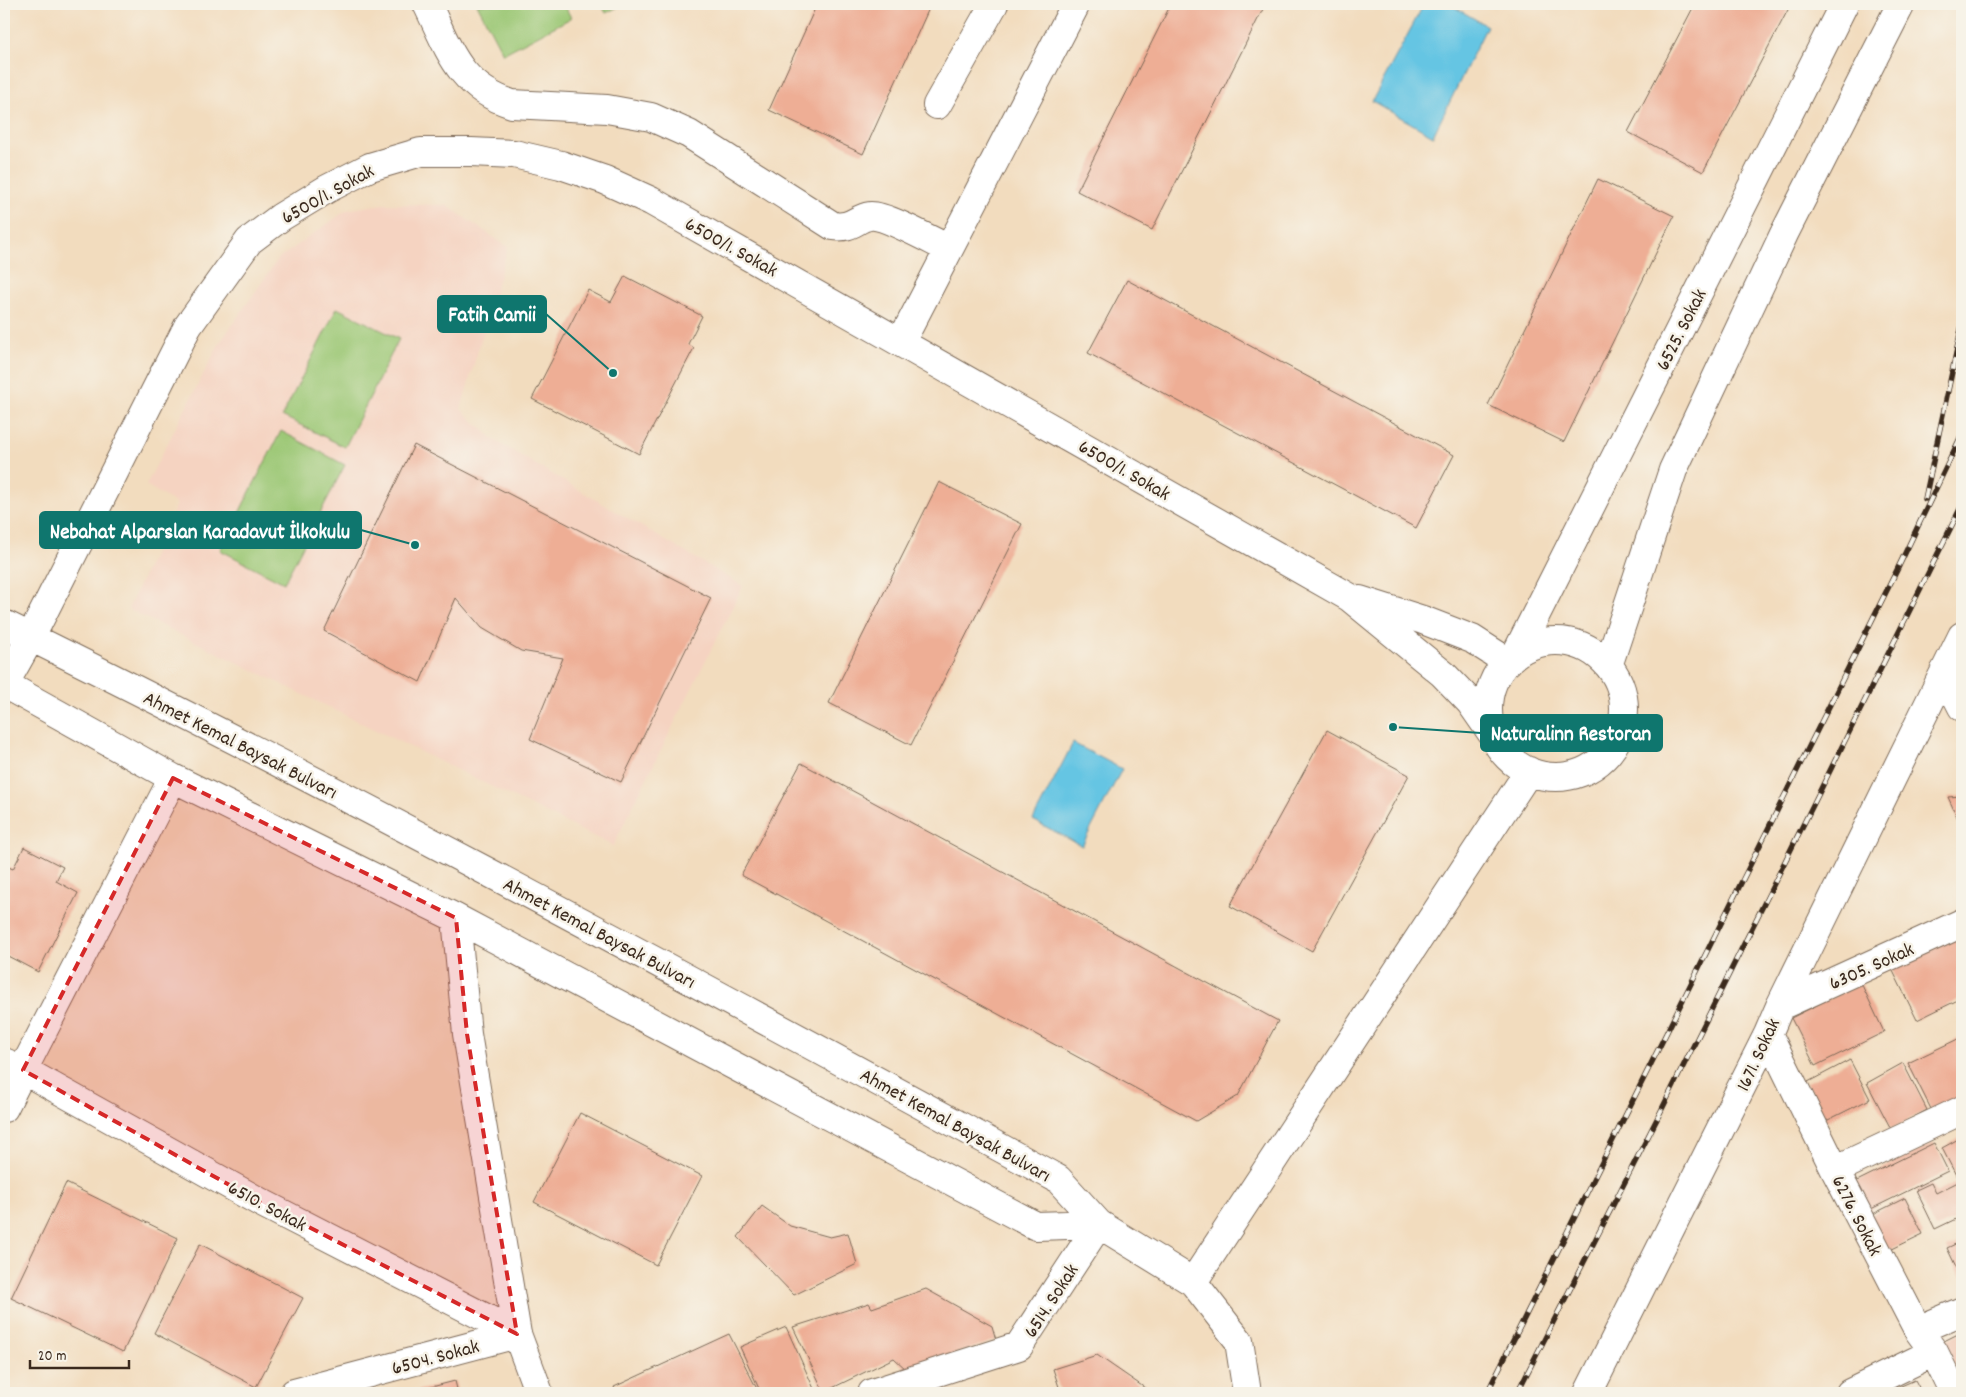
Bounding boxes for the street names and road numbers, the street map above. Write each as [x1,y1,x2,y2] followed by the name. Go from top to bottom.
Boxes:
[277,159,380,233] street label: 6500/1. Sokak
[679,212,782,286] street label: 6500/1. Sokak
[1650,285,1715,376] street label: 6525. Sokak
[1072,434,1175,509] street label: 6500/1. Sokak
[138,686,341,808] street label: Ahmet Kemal Baysak Bulvarı
[497,872,700,997] street label: Ahmet Kemal Baysak Bulvarı
[1825,937,1919,999] street label: 6305. Sokak
[1731,1014,1789,1096] street label: 1671. Sokak
[854,1062,1055,1191] street label: Ahmet Kemal Baysak Bulvarı
[1823,1171,1888,1262] street label: 6276. Sokak
[222,1175,311,1240] street label: 6510. Sokak
[1018,1259,1087,1344] street label: 6514. Sokak
[389,1334,483,1384] street label: 6504. Sokak

